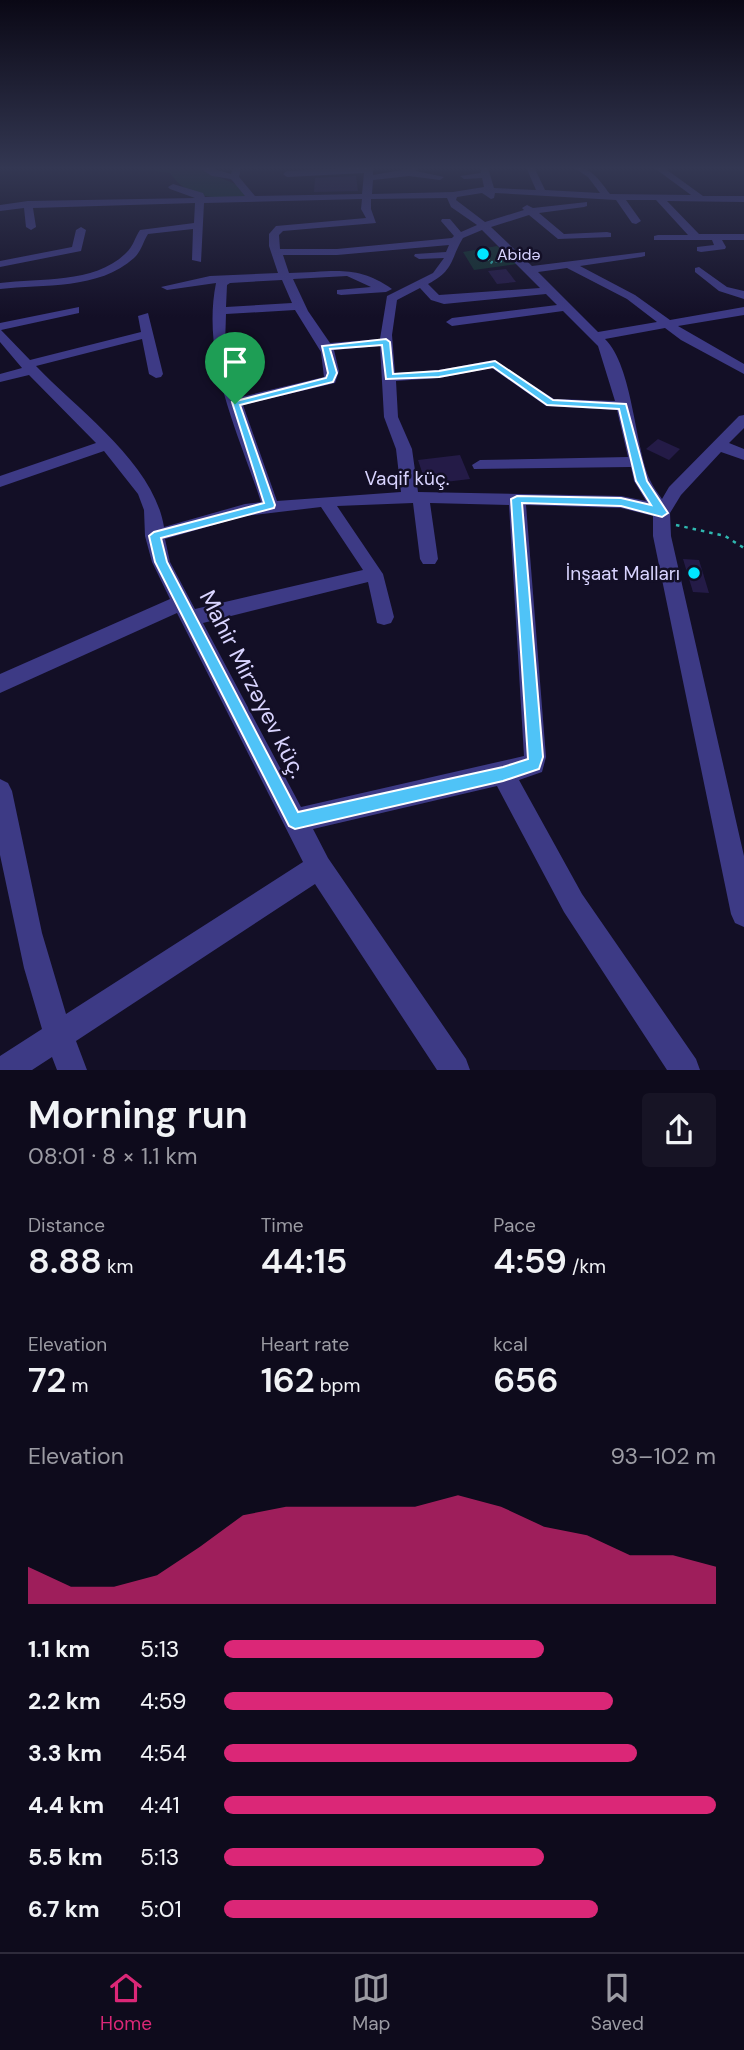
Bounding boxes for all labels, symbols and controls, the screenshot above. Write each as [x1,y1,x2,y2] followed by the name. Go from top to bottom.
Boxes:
[497,244,541,265] place label: Abidə
[475,246,491,262] marker: Abidə
[205,332,265,404] pin
[216,343,254,381] icon: arrive
[364,466,450,491] street label: Vaqif küç.
[566,561,680,586] place label: İnşaat Malları
[686,565,702,581] marker: İnşaat Malları
[193,585,313,783] street label: Mahir Mirzəyev küç.
[28,1090,248,1140] text: Morning run
[642,1093,716,1167] button: share
[28,1141,198,1171] text: 08:01 · 8 × 1.1 km
[28,1213,105,1238] text: Distance
[261,1213,304,1238] text: Time
[493,1213,536,1238] text: Pace
[28,1238,102,1284] text: 8.88
[261,1238,348,1284] text: 44:15
[493,1238,567,1284] text: 4:59
[102,1254,133,1279] text: km
[567,1254,606,1279] text: /km
[28,1332,107,1357] text: Elevation
[261,1332,349,1357] text: Heart rate
[493,1332,528,1357] text: kcal
[28,1357,66,1403] text: 72
[261,1357,315,1403] text: 162
[493,1357,559,1403] text: 656
[66,1373,88,1398] text: m
[315,1373,360,1398] text: bpm
[28,1441,124,1471] text: Elevation
[610,1441,716,1471] text: 93–102 m
[28,1634,90,1664] text: 1.1 km
[140,1634,179,1664] text: 5:13
[28,1686,101,1716] text: 2.2 km
[140,1686,186,1716] text: 4:59
[28,1738,102,1768] text: 3.3 km
[140,1738,187,1768] text: 4:54
[28,1790,104,1820] text: 4.4 km
[140,1790,180,1820] text: 4:41
[28,1842,103,1872] text: 5.5 km
[140,1842,179,1872] text: 5:13
[28,1894,100,1924] text: 6.7 km
[140,1894,182,1924] text: 5:01
[100,1969,152,2036] tab: Home
[352,1969,390,2036] tab: Map
[591,1969,644,2036] tab: Saved

